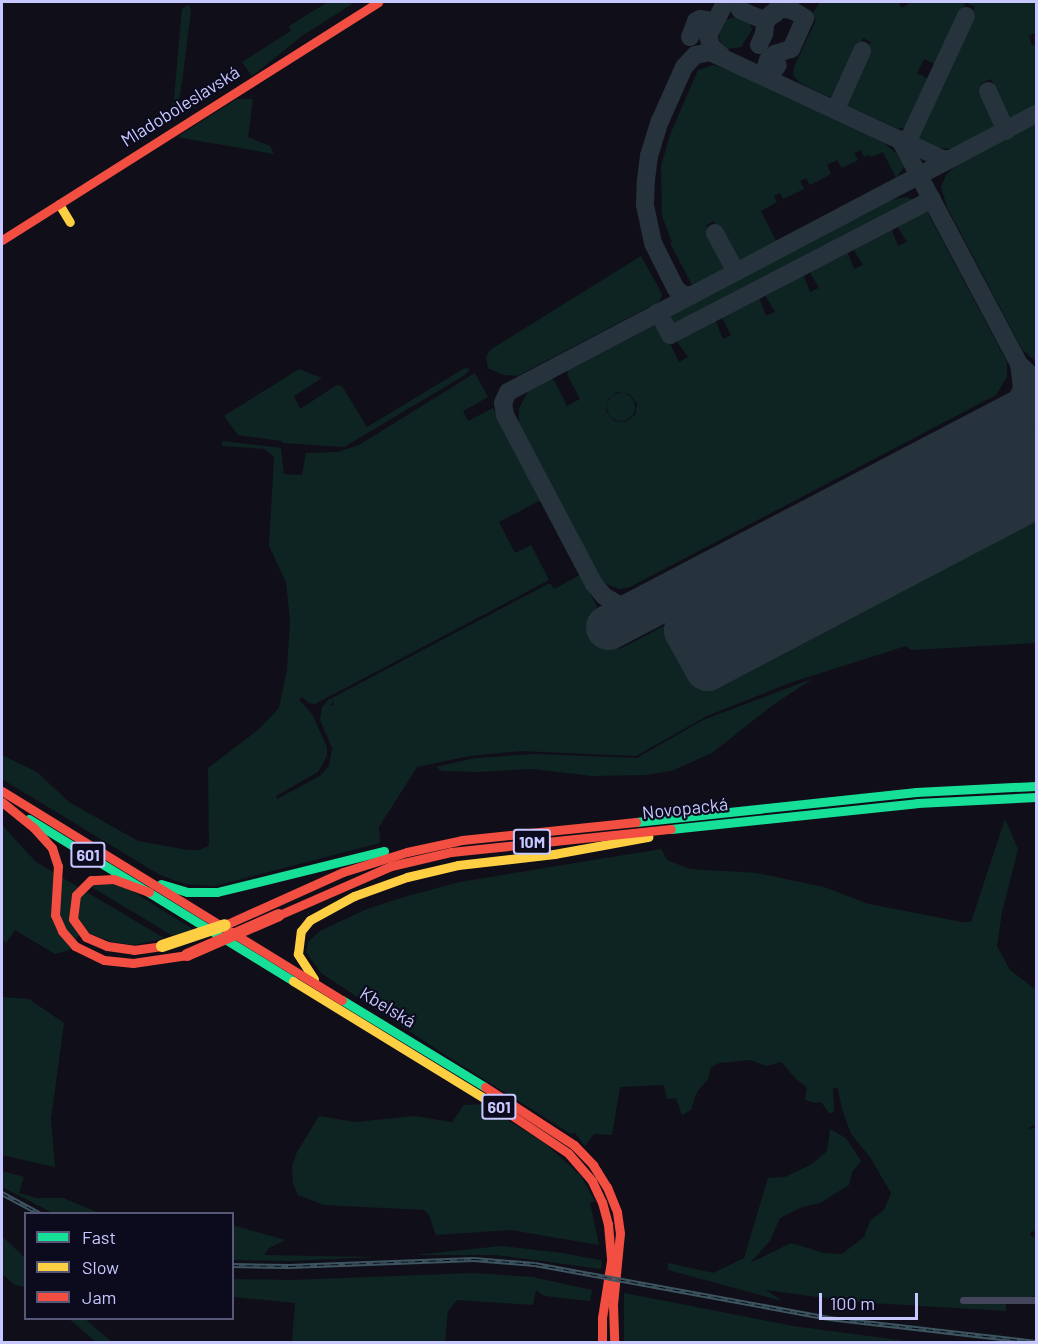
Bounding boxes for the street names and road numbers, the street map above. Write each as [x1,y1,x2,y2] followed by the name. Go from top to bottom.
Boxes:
[117,61,243,151] street label: Mladoboleslavská
[641,793,729,823] street label: Novopacká
[512,829,552,855] road number: 10M
[70,842,106,868] road number: 601
[356,982,420,1032] street label: Kbelská
[481,1094,517,1120] road number: 601

